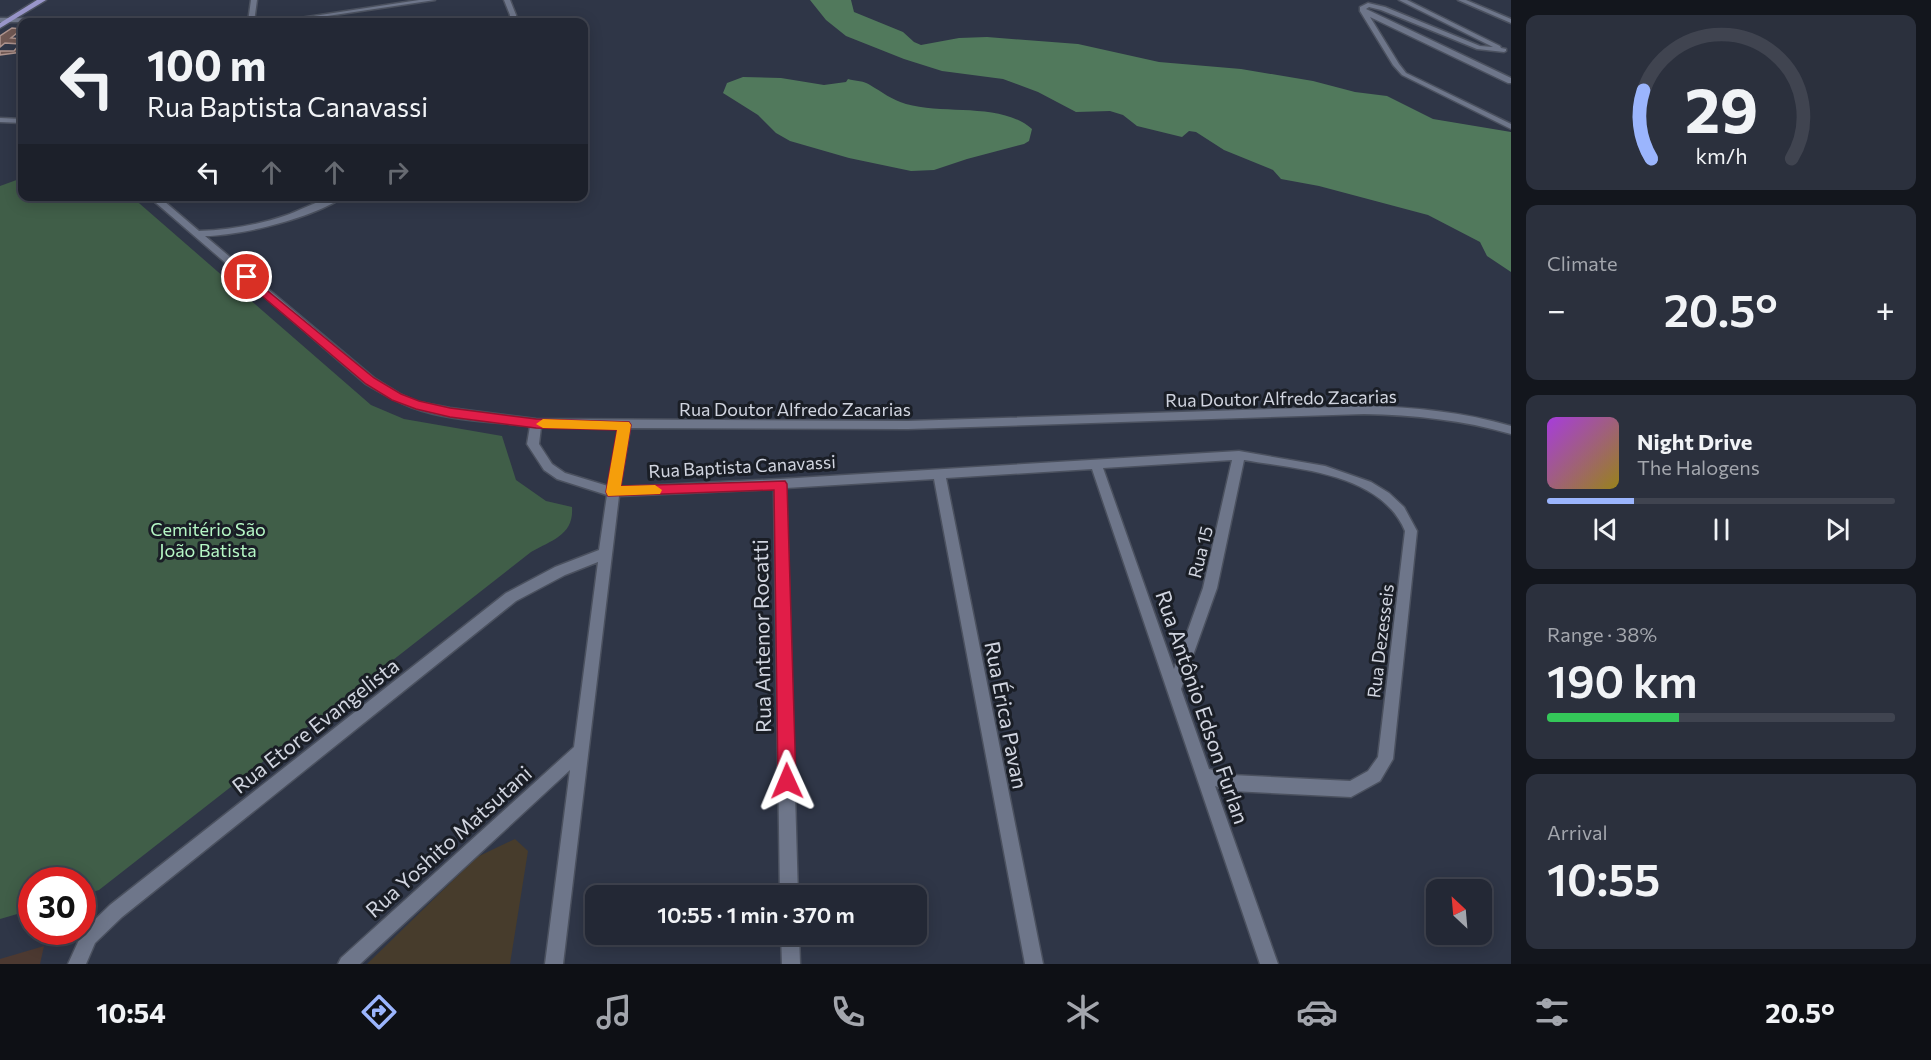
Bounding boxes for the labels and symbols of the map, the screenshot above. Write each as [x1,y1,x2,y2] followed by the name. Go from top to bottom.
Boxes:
[221,251,272,302] pin
[1165,385,1397,411] street label: Rua Doutor Alfredo Zacarias
[679,398,911,420] street label: Rua Doutor Alfredo Zacarias
[648,450,836,482] street label: Rua Baptista Canavassi
[150,518,266,561] park label: Cemitério São João Batista
[1183,524,1217,580] street label: Rua 15
[747,539,775,733] street label: Rua Antenor Rocatti
[1362,583,1398,699] street label: Rua Dezesseis
[1151,587,1255,827] street label: Rua Antônio Edson Furlan
[980,639,1034,791] street label: Rua Érica Pavan
[227,652,403,798] street label: Rua Etore Evangelista
[755,749,819,813] position arrow
[360,760,536,922] street label: Rua Yoshito Matsutani
[18,867,96,945] speed limit sign: 30
[1426,879,1492,945] north arrow

